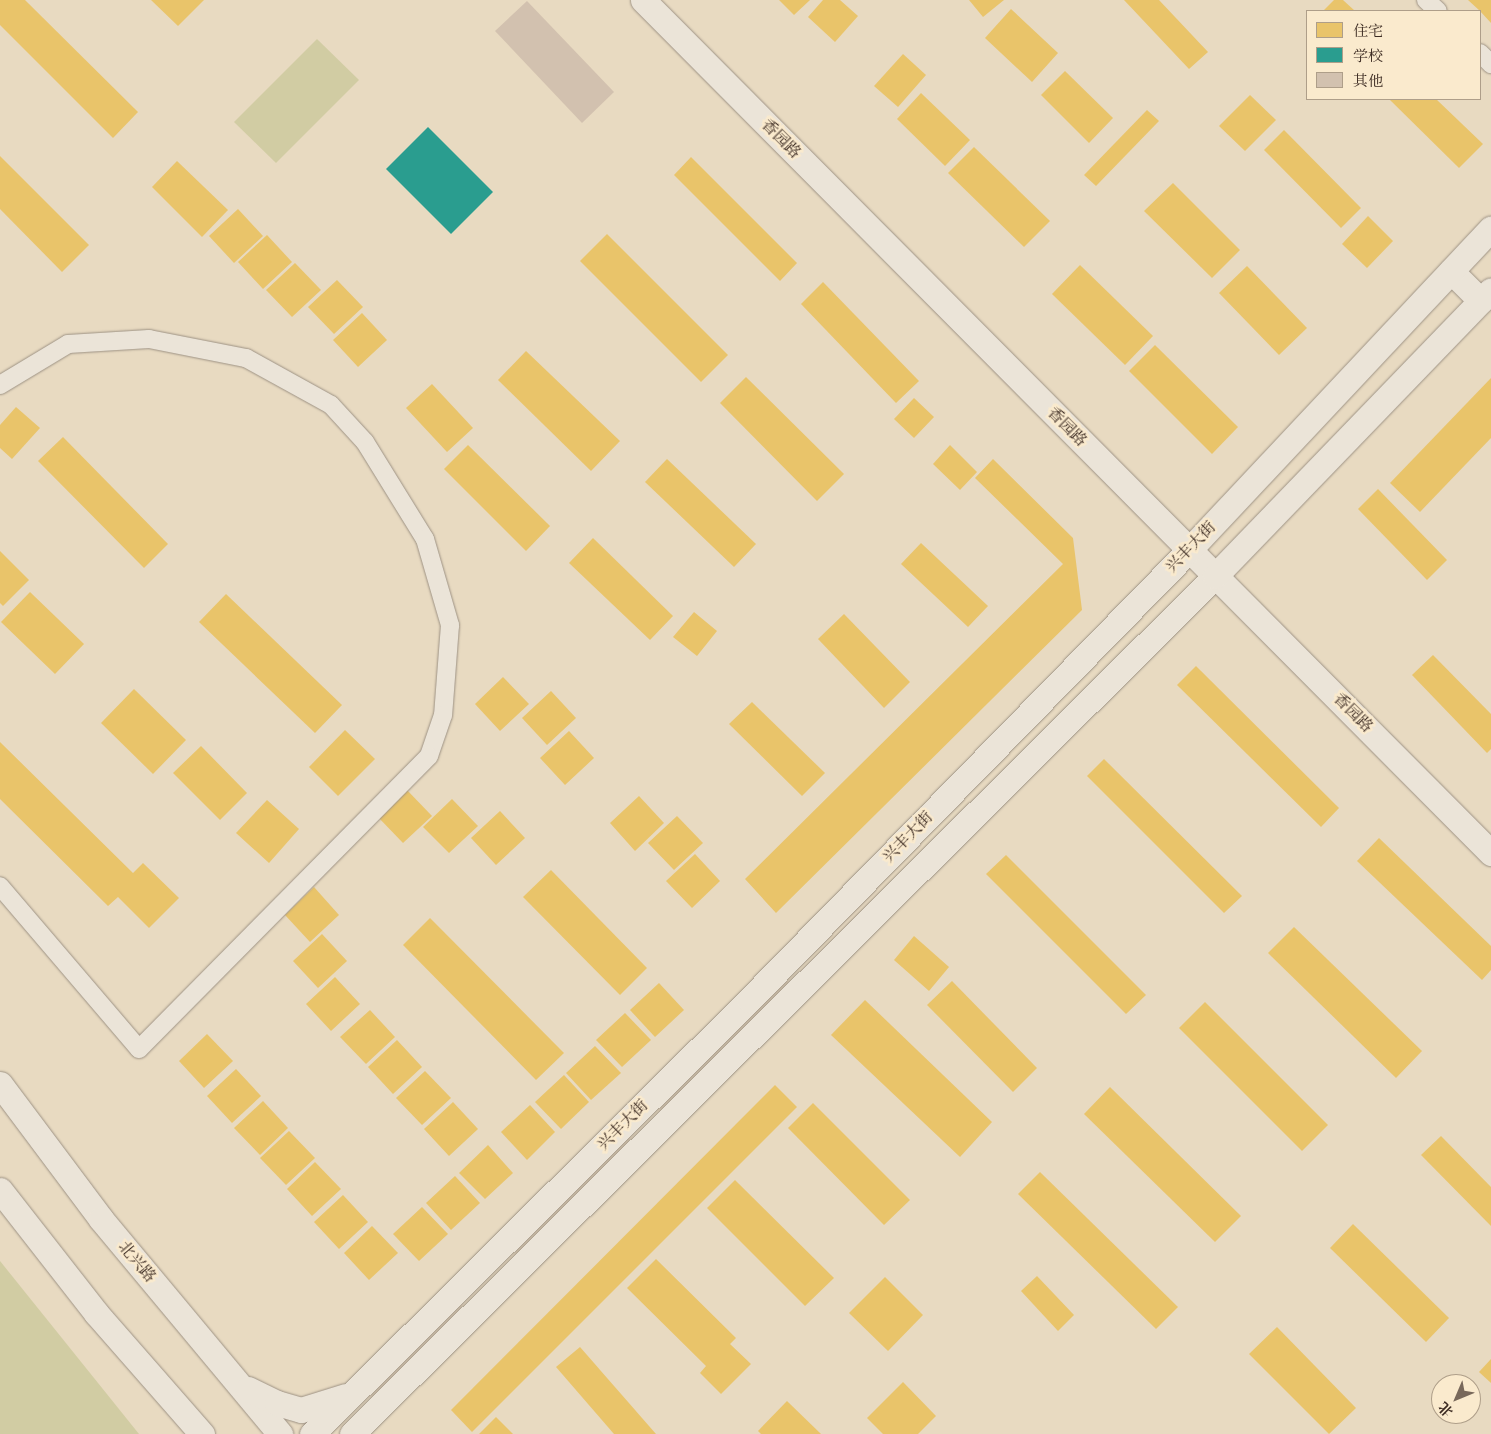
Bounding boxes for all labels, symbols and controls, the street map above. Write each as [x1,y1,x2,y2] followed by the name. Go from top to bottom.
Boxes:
[1306,10,1481,100] legend
[1353,22,1383,40] text: 住宅
[1353,47,1383,65] text: 学校
[1353,72,1383,90] text: 其他
[757,115,805,163] street label: 香园路
[1043,403,1091,451] street label: 香园路
[1162,517,1220,577] street label: 兴丰大街
[1329,689,1377,737] street label: 香园路
[879,807,937,867] street label: 兴丰大街
[594,1096,652,1154] street label: 兴丰大街
[114,1237,160,1287] street label: 北兴路
[1431,1374,1481,1424] north arrow
[1435,1398,1457,1420] text: 北

